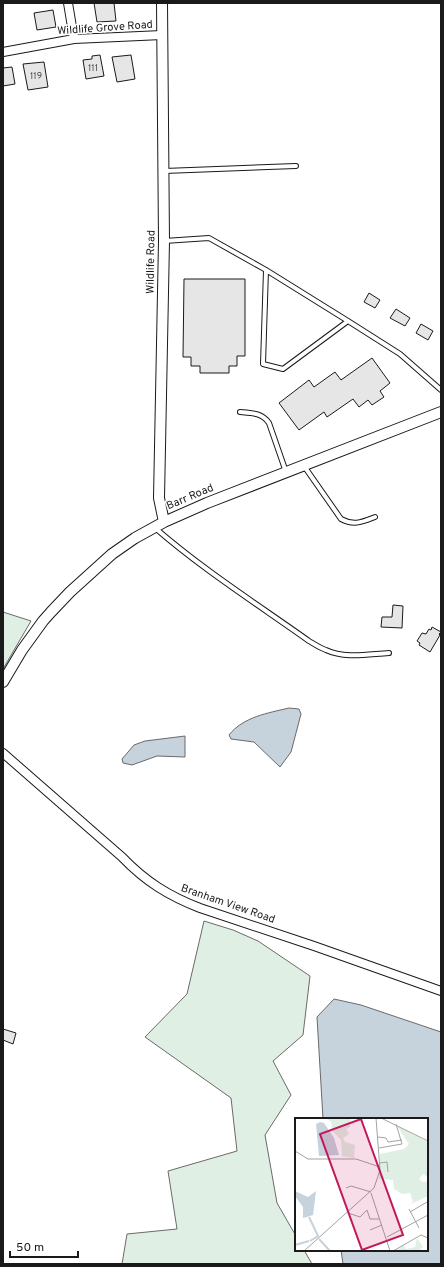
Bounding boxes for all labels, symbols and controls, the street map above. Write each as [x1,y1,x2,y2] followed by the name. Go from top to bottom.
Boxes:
[57,18,153,38] street label: Wildlife Grove Road
[88,63,98,74] house number: 111
[30,71,42,82] house number: 119
[143,230,159,294] street label: Wildlife Road
[164,481,216,513] street label: Barr Road
[179,881,277,927] street label: Branham View Road
[295,1118,428,1251] inset map
[10,1233,78,1259] scale bar
[16,1240,44,1256] text: 50 m

